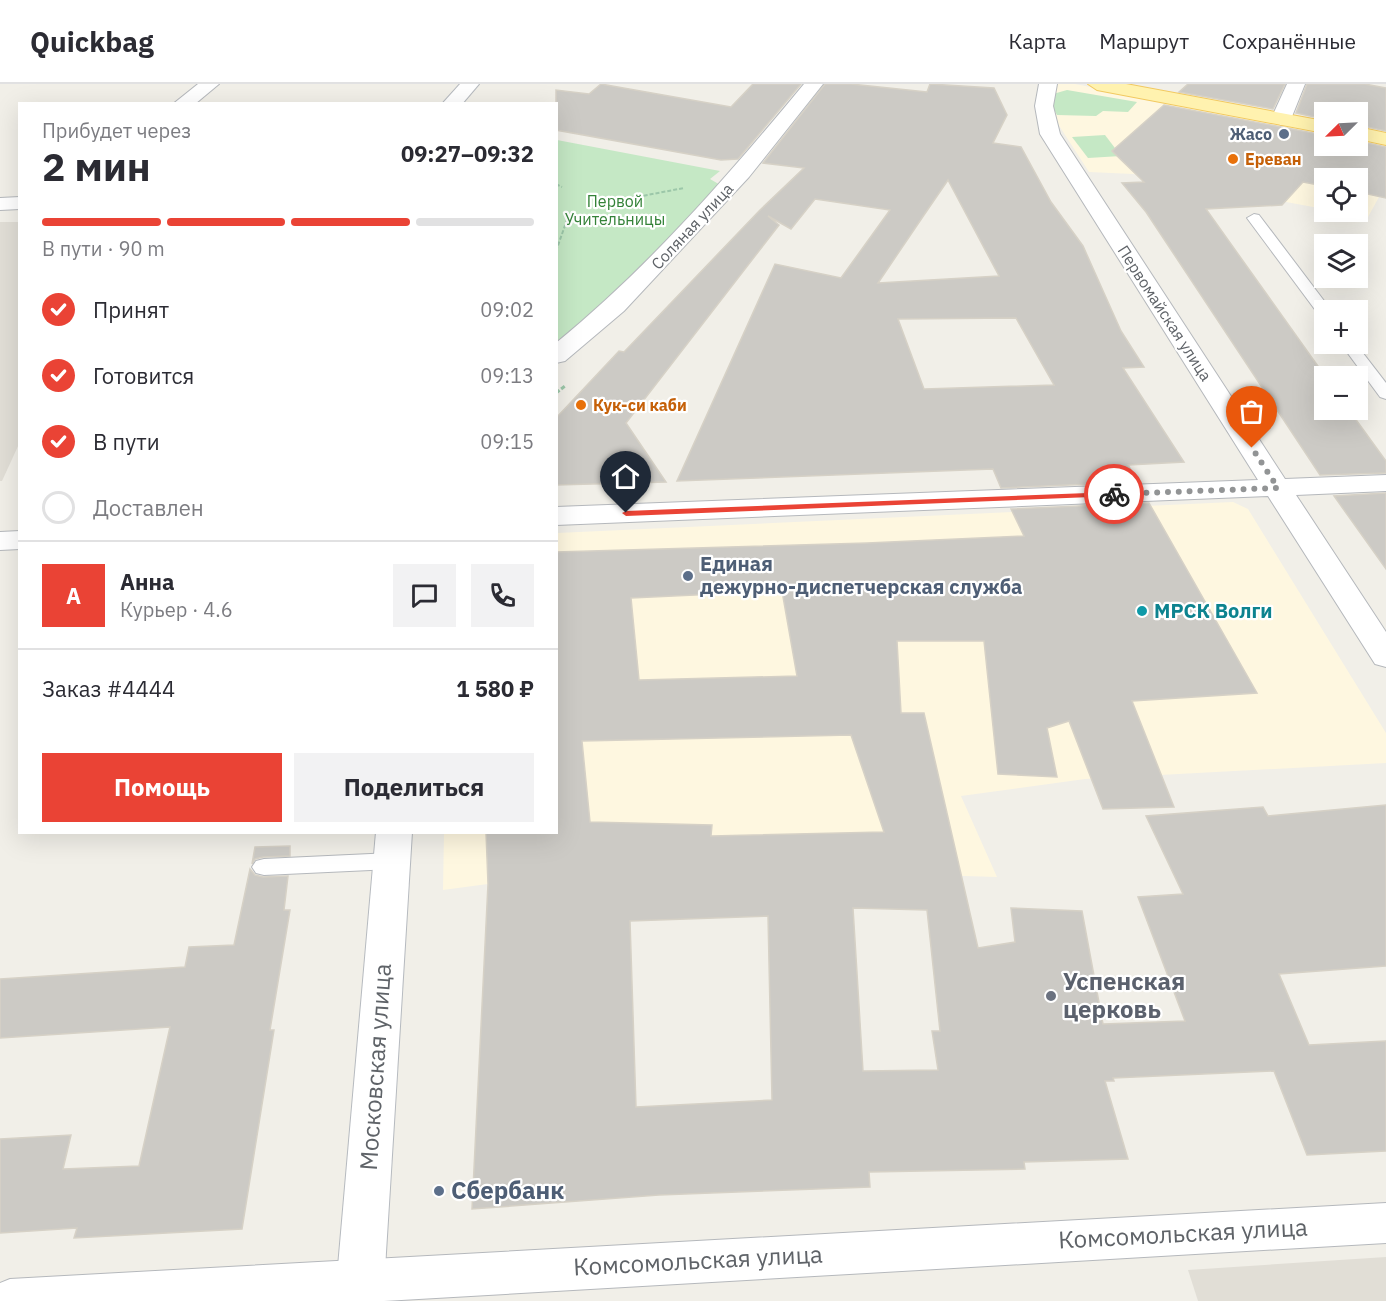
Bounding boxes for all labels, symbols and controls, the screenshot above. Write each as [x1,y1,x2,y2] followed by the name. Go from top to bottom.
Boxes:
[30,23,154,60] text: Quickbag
[1008,27,1066,55] text: Карта
[1099,27,1189,55] text: Маршрут
[1222,27,1356,55] text: Сохранённые
[1314,102,1368,156] north arrow
[1314,102,1368,420] map controls
[42,117,191,144] text: Прибудет через
[1230,124,1272,144] place label: Жасо
[1277,127,1291,141] marker: Жасо
[401,139,534,168] text: 09:27–09:32
[42,141,151,192] text: 2 мин
[1245,149,1302,169] place label: Ереван
[1226,152,1240,166] marker: Ереван
[1314,168,1368,222] button: locate
[647,178,737,273] street label: Соляная улица
[565,191,665,229] park label: Первой Учительницы
[1314,234,1368,288] button: layers
[42,235,165,262] text: В пути · 90 m
[1114,241,1217,385] street label: Первомайская улица
[42,293,75,326] icon: check
[93,295,169,324] text: Принят
[480,296,534,323] text: 09:02
[1314,300,1368,354] button: +
[42,359,75,392] icon: check
[93,361,194,390] text: Готовится
[480,362,534,389] text: 09:13
[1314,366,1368,420] button: −
[1226,386,1277,448] pin
[593,395,687,415] place label: Кук-си каби
[1235,395,1268,428] icon: bag
[574,398,588,412] marker: Кук-си каби
[42,425,75,458] icon: check
[93,427,160,456] text: В пути
[480,428,534,455] text: 09:15
[600,451,651,513] pin
[609,460,642,493] icon: home
[1084,464,1144,524] courier
[1098,478,1131,511] icon: bike
[93,493,204,522] text: Доставлен
[700,550,1023,600] place label: Единая дежурно-диспетчерская служба
[393,564,456,627] button: chat
[471,564,534,627] button: phone
[120,567,175,596] text: Анна
[681,569,695,583] marker: Единая дежурно-диспетчерская служба
[66,581,81,610] text: А
[120,596,233,623] text: Курьер · 4.6
[1154,597,1273,624] place label: МРСК Волги
[1135,604,1149,618] marker: МРСК Волги
[42,674,175,703] text: Заказ #4444
[456,674,534,703] text: 1 580 ₽
[42,753,282,822] button: Помощь
[294,753,534,822] button: Поделиться
[352,962,398,1172] street label: Московская улица
[1063,965,1185,1025] place label: Успенская церковь
[1044,989,1058,1003] marker: Успенская церковь
[451,1174,564,1206] place label: Сбербанк
[432,1184,446,1198] marker: Сбербанк
[1057,1210,1309,1256] street label: Комсомольская улица
[572,1237,824,1283] street label: Комсомольская улица

